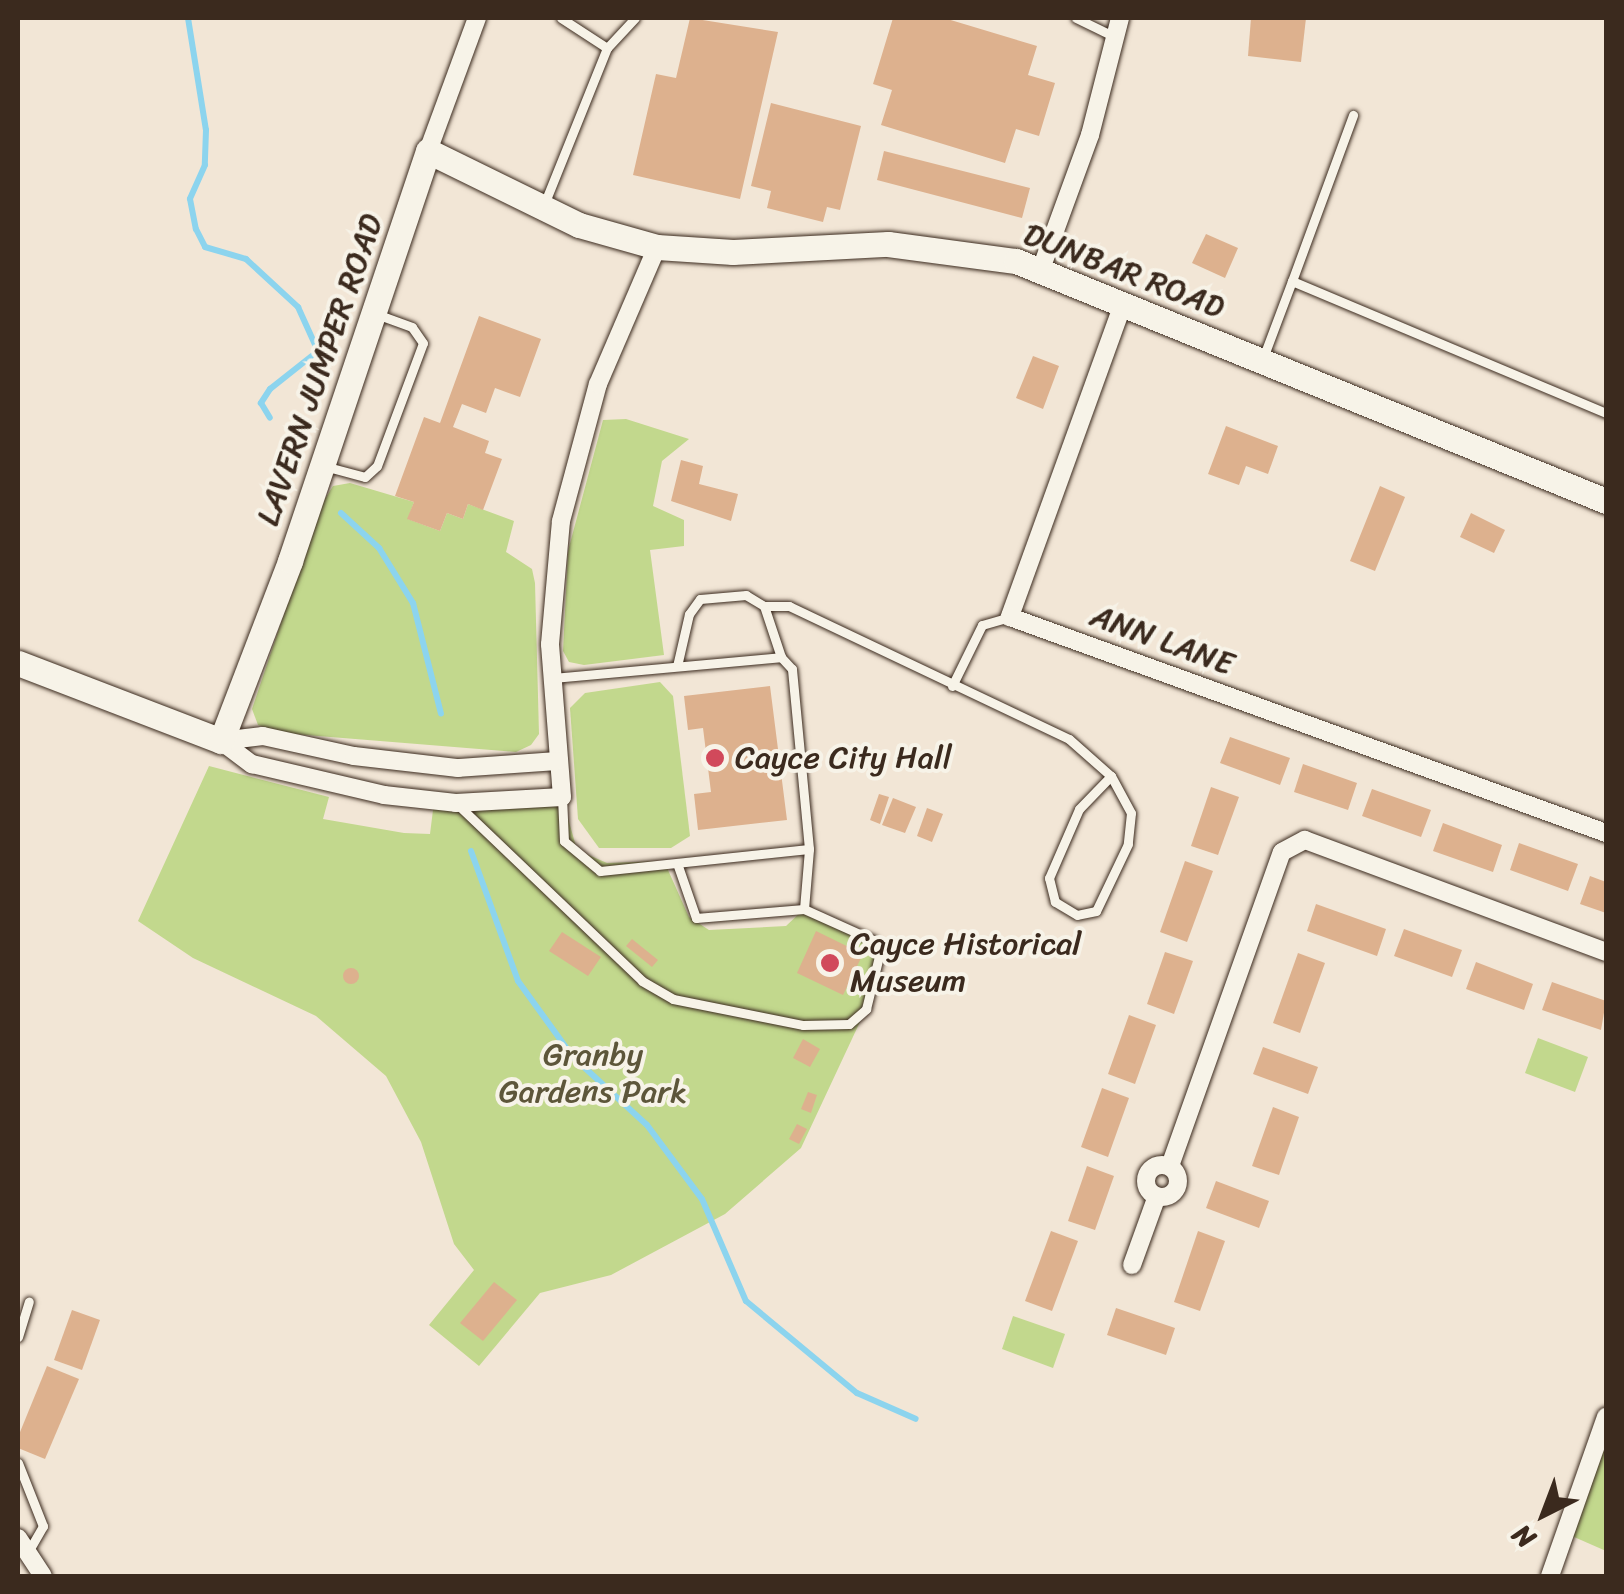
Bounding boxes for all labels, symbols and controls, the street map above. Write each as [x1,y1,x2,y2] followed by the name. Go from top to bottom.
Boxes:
[248,208,392,532] street label: LAVERN JUMPER ROAD
[1018,215,1230,327] street label: DUNBAR ROAD
[1085,596,1239,684] street label: ANN LANE
[735,739,953,777] place label: Cayce City Hall
[704,747,726,769] marker: Cayce City Hall
[850,926,1083,1001] place label: Cayce Historical Museum
[819,952,841,974] marker: Cayce Historical Museum
[499,1037,687,1112] park label: Granby Gardens Park
[1494,1464,1594,1564] north arrow
[1500,1512,1547,1561] text: N

